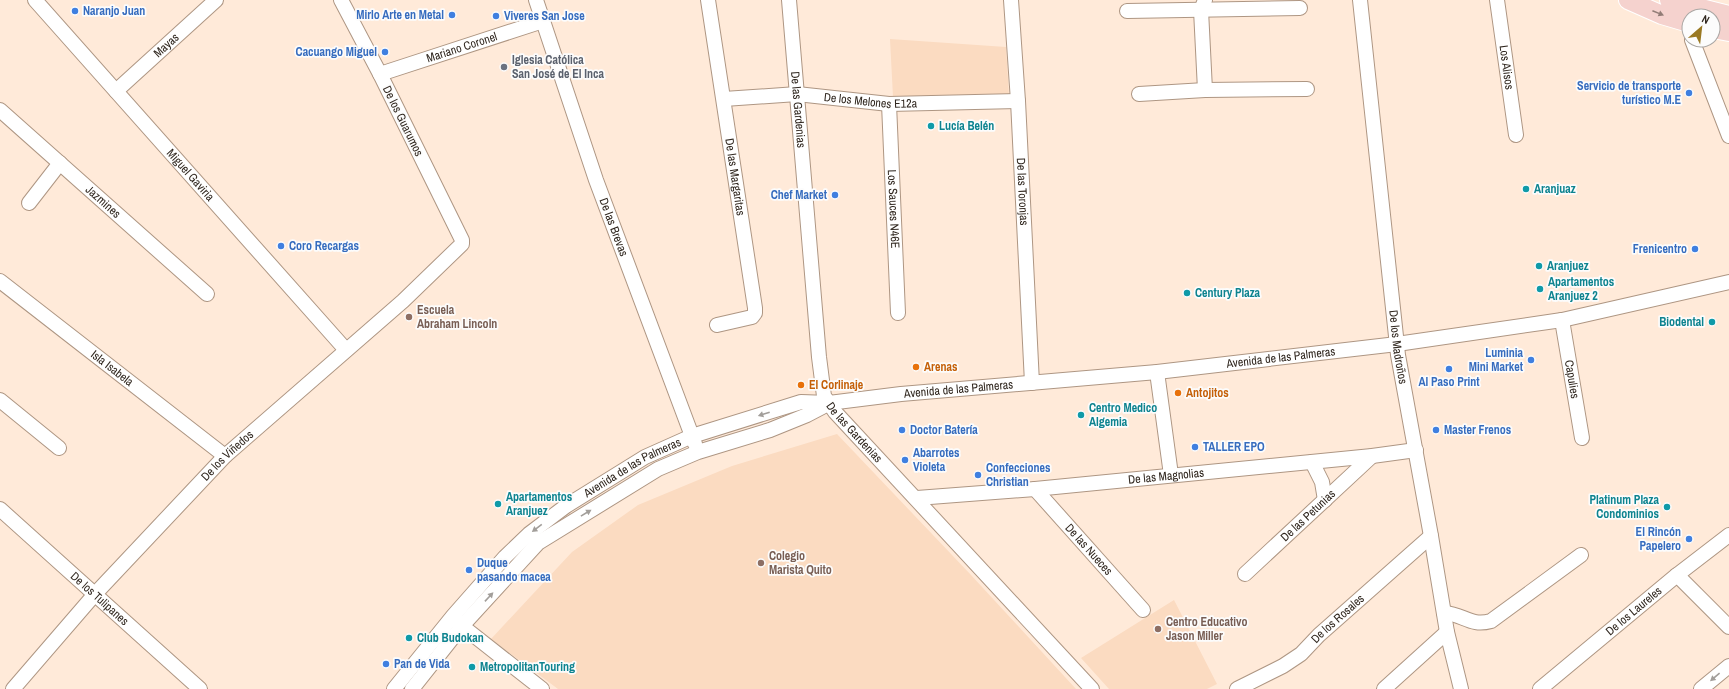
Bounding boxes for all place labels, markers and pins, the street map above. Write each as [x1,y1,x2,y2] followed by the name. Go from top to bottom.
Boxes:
[83,3,145,19] place label: Naranjo Juan
[70,6,80,16] marker: Naranjo Juan
[356,7,444,23] place label: Mirlo Arte en Metal
[504,8,585,24] place label: Viveres San Jose
[447,10,457,20] marker: Mirlo Arte en Metal
[491,11,501,21] marker: Viveres San Jose
[296,44,377,60] place label: Cacuango Miguel
[380,47,390,57] marker: Cacuango Miguel
[512,52,604,82] place label: Iglesia Católica San José de El Inca
[499,62,509,72] marker: Iglesia Católica San José de El Inca
[1577,78,1682,108] place label: Servicio de transporte turístico M.E
[1684,88,1694,98] marker: Servicio de transporte turístico M.E
[939,118,994,134] place label: Lucía Belén
[926,121,936,131] marker: Lucía Belén
[1534,181,1576,197] place label: Aranjuaz
[1521,184,1531,194] marker: Aranjuaz
[771,187,828,203] place label: Chef Market
[830,190,840,200] marker: Chef Market
[289,238,360,254] place label: Coro Recargas
[276,241,286,251] marker: Coro Recargas
[1633,241,1687,257] place label: Frenicentro
[1690,244,1700,254] marker: Frenicentro
[1547,258,1589,274] place label: Aranjuez
[1534,261,1544,271] marker: Aranjuez
[1548,274,1615,304] place label: Apartamentos Aranjuez 2
[1535,284,1545,294] marker: Apartamentos Aranjuez 2
[1195,285,1261,301] place label: Century Plaza
[1182,288,1192,298] marker: Century Plaza
[417,302,497,332] place label: Escuela Abraham Lincoln
[404,312,414,322] marker: Escuela Abraham Lincoln
[1659,314,1704,330] place label: Biodental
[1707,317,1717,327] marker: Biodental
[1469,345,1524,375] place label: Luminia Mini Market
[1526,355,1536,365] marker: Luminia Mini Market
[924,359,958,375] place label: Arenas
[911,362,921,372] marker: Arenas
[1444,364,1454,374] marker: Al Paso Print
[1418,374,1480,390] place label: Al Paso Print
[809,377,864,393] place label: El Corlinaje
[796,380,806,390] marker: El Corlinaje
[1186,385,1229,401] place label: Antojitos
[1173,388,1183,398] marker: Antojitos
[1089,400,1157,430] place label: Centro Medico Algemia
[1076,410,1086,420] marker: Centro Medico Algemia
[910,422,978,438] place label: Doctor Batería
[1444,422,1512,438] place label: Master Frenos
[897,425,907,435] marker: Doctor Batería
[1431,425,1441,435] marker: Master Frenos
[1203,439,1265,455] place label: TALLER EPO
[1190,442,1200,452] marker: TALLER EPO
[913,445,960,475] place label: Abarrotes Violeta
[900,455,910,465] marker: Abarrotes Violeta
[986,460,1051,490] place label: Confecciones Christian
[973,470,983,480] marker: Confecciones Christian
[506,489,573,519] place label: Apartamentos Aranjuez
[1590,492,1660,522] place label: Platinum Plaza Condominios
[493,499,503,509] marker: Apartamentos Aranjuez
[1662,502,1672,512] marker: Platinum Plaza Condominios
[1636,524,1681,554] place label: El Rincón Papelero
[1684,534,1694,544] marker: El Rincón Papelero
[769,548,832,578] place label: Colegio Marista Quito
[477,555,551,585] place label: Duque pasando macea
[756,558,766,568] marker: Colegio Marista Quito
[464,565,474,575] marker: Duque pasando macea
[1166,614,1247,644] place label: Centro Educativo Jason Miller
[1153,624,1163,634] marker: Centro Educativo Jason Miller
[417,630,484,646] place label: Club Budokan
[404,633,414,643] marker: Club Budokan
[394,656,450,672] place label: Pan de Vida
[381,659,391,669] marker: Pan de Vida
[480,659,575,675] place label: MetropolitanTouring
[467,662,477,672] marker: MetropolitanTouring

